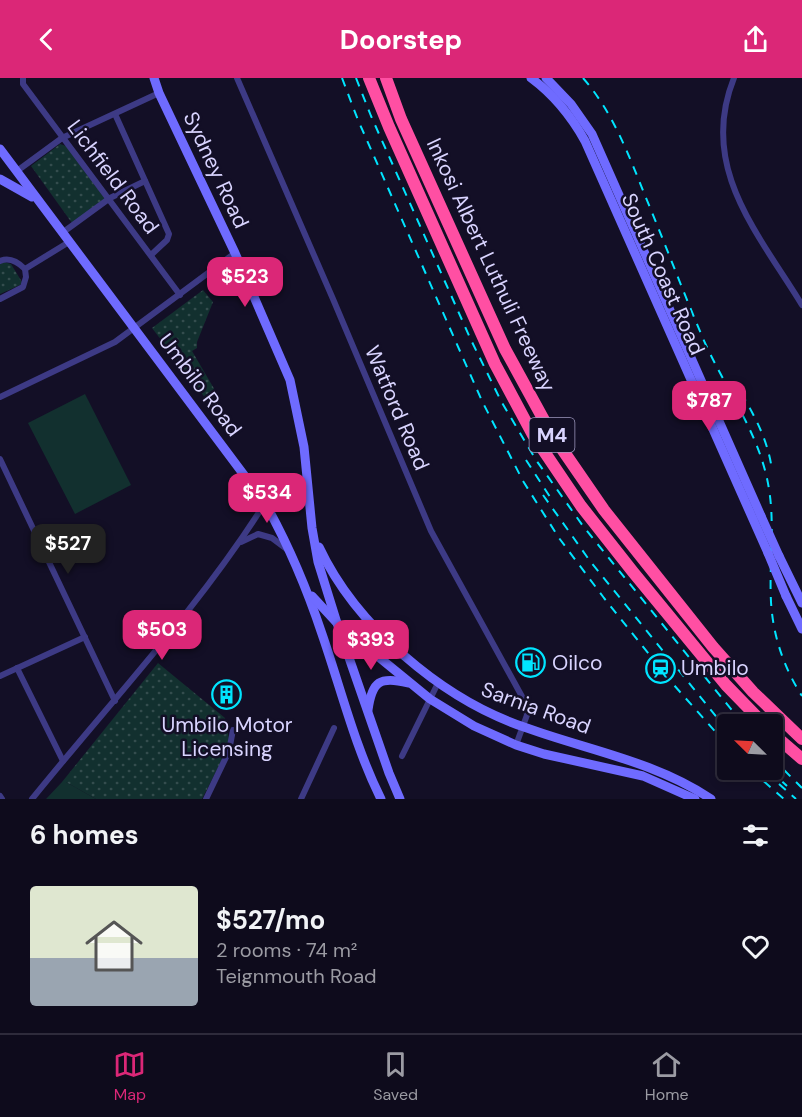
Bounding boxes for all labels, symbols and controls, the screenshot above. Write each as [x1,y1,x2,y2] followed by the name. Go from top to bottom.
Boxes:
[340,22,462,57] text: Doorstep
[30,23,63,56] icon: back
[739,23,772,56] icon: share
[177,107,255,233] street label: Sydney Road
[61,114,165,240] street label: Lichfield Road
[420,134,562,397] street label: Inkosi Albert Luthuli Freeway
[615,189,711,359] street label: South Coast Road
[209,257,281,308] pin: $523
[221,263,269,289] text: $523
[152,328,248,442] street label: Umbilo Road
[358,341,436,475] street label: Watford Road
[673,381,745,432] pin: $787
[686,387,732,413] text: $787
[530,418,574,452] road number: M4
[231,473,303,524] pin: $534
[242,479,292,505] text: $534
[32,524,104,575] pin: $527
[45,530,91,556] text: $527
[126,610,198,661] pin: $503
[137,616,187,642] text: $503
[335,620,407,671] pin: $393
[347,626,395,652] text: $393
[515,647,547,679] fuel station icon: Oilco
[552,649,602,677] place label: Oilco
[644,652,676,684] station icon: Umbilo
[681,654,749,682] place label: Umbilo
[477,675,595,741] street label: Sarnia Road
[211,678,243,710] building icon: Umbilo Motor Licensing
[161,711,293,763] place label: Umbilo Motor Licensing
[717,714,783,780] north arrow
[717,714,783,780] map controls
[30,818,138,852] text: 6 homes
[739,819,772,852] icon: filters
[216,903,325,937] text: $527/mo
[78,910,150,982] icon: home
[739,930,772,963] icon: heart
[216,937,357,963] text: 2 rooms · 74 m²
[216,963,377,989] text: Teignmouth Road
[113,1048,146,1105] tab: Map
[373,1048,418,1105] tab: Saved
[645,1048,689,1105] tab: Home

